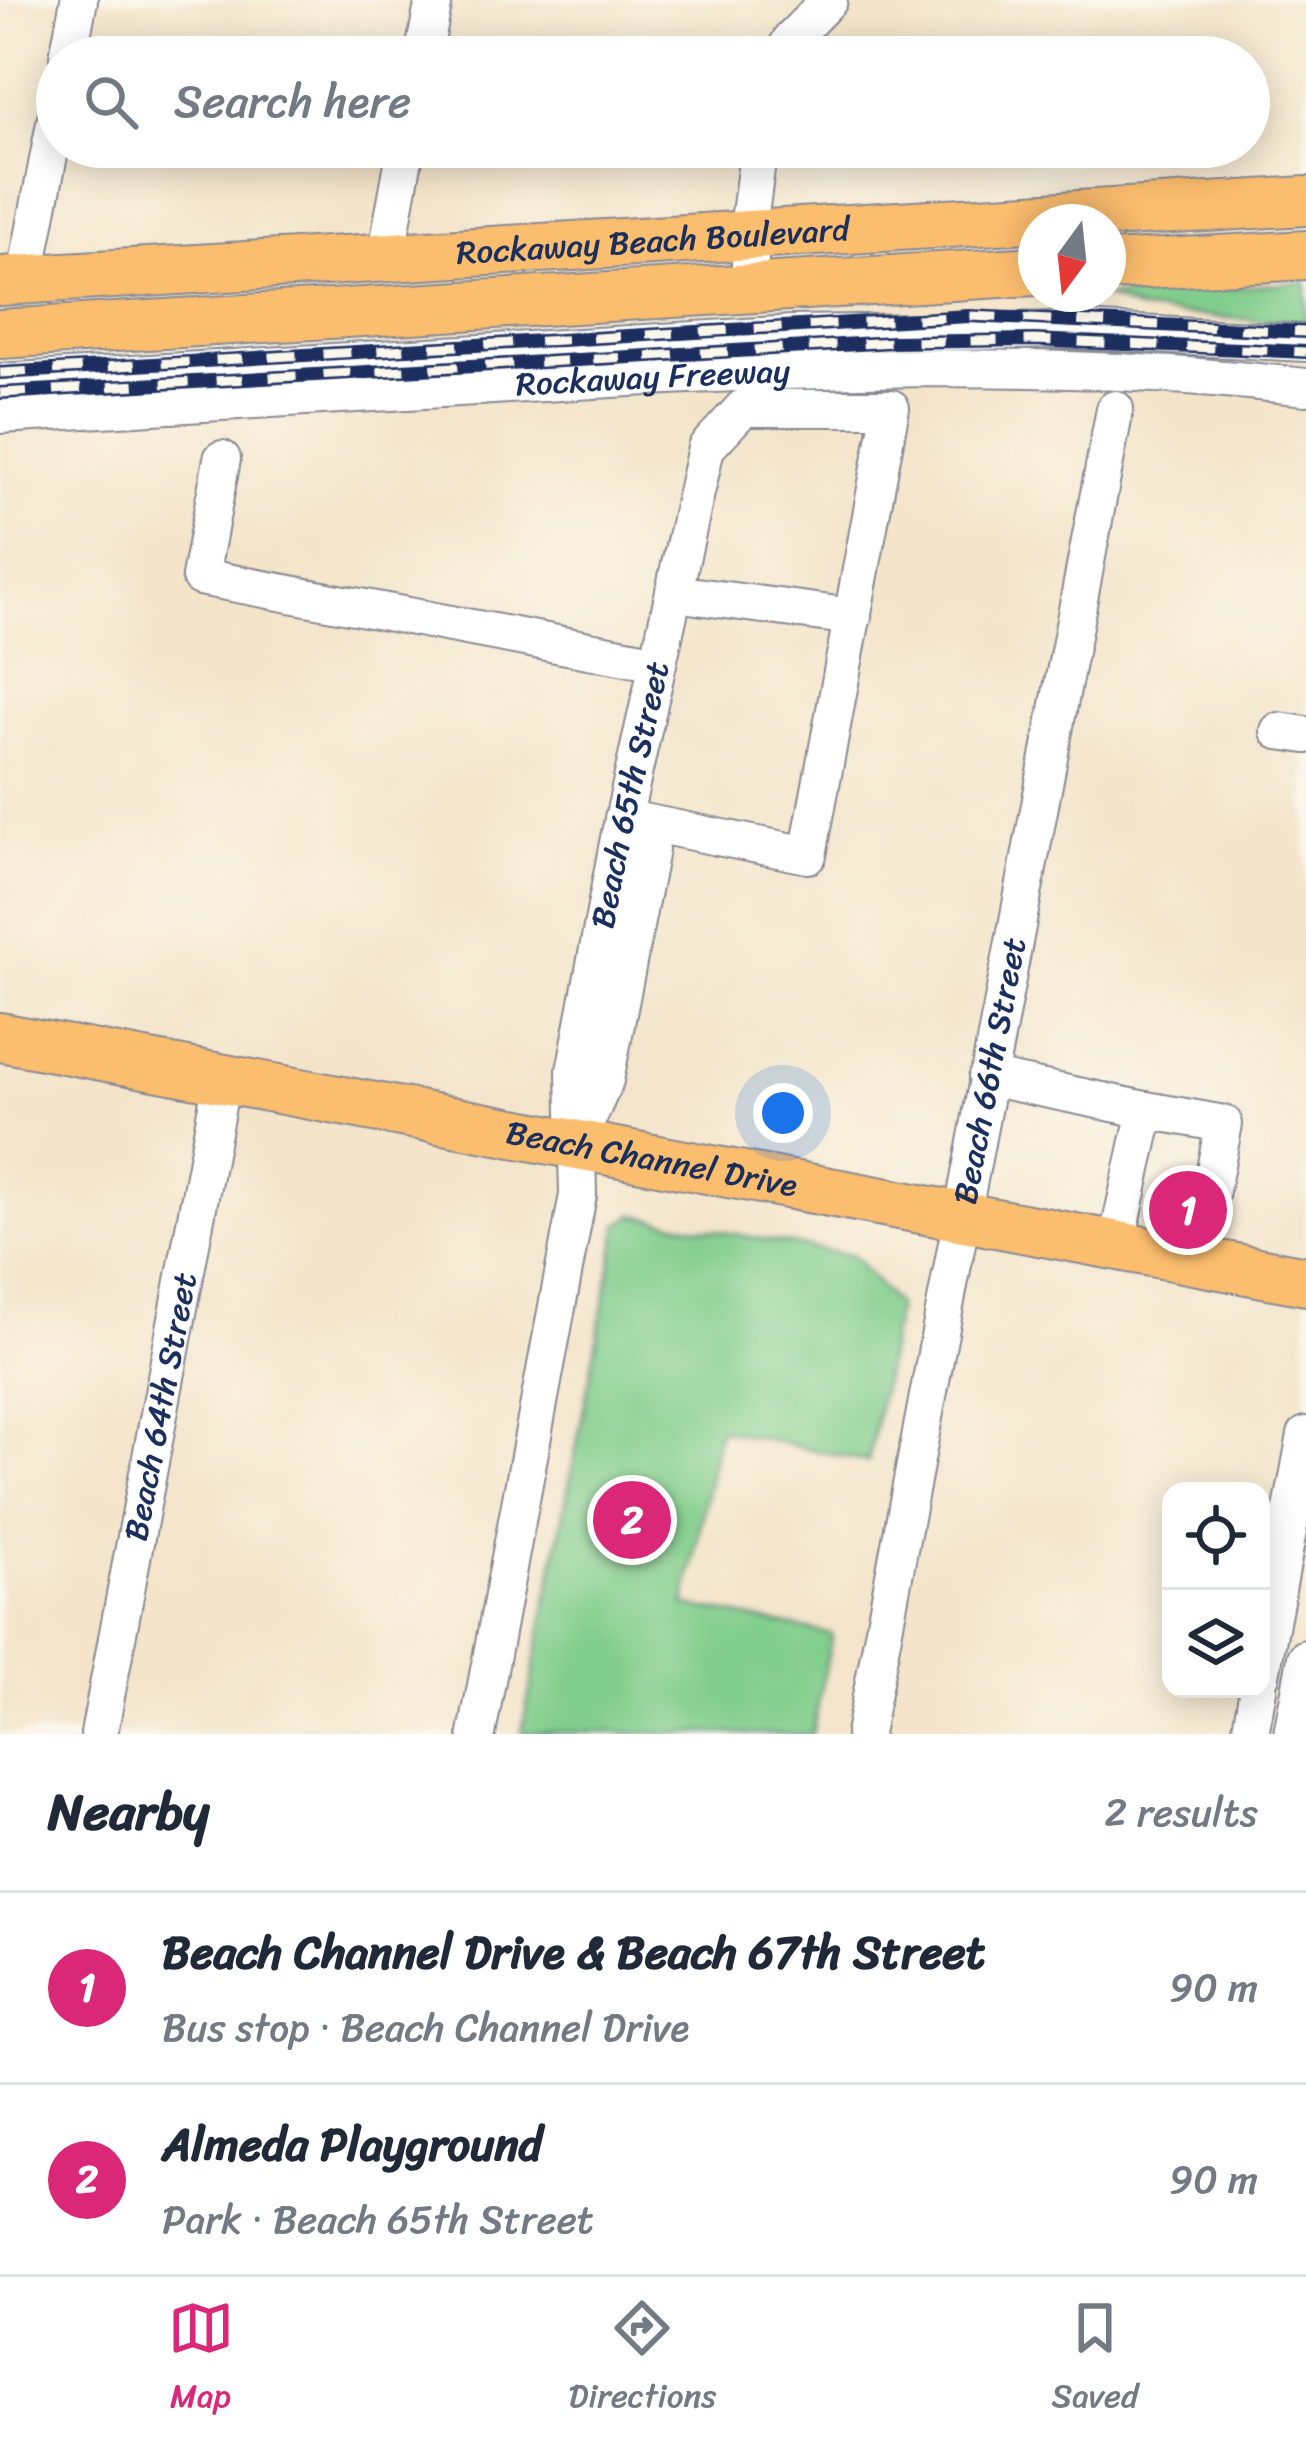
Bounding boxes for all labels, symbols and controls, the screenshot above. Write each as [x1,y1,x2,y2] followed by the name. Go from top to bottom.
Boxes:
[36,36,1270,168] search box
[174,62,411,142] text: Search here
[78,69,144,135] icon: search
[455,200,854,282] street label: Rockaway Beach Boulevard
[1018,204,1126,312] north arrow
[514,342,792,414] street label: Rockaway Freeway
[574,656,687,933] street label: Beach 65th Street
[936,933,1043,1209] street label: Beach 66th Street
[753,1083,813,1143] your location
[501,1103,802,1214] street label: Beach Channel Drive
[1149,1165,1227,1255] pin: 1
[107,1268,214,1546] street label: Beach 64th Street
[593,1475,671,1565] pin: 2
[1162,1482,1270,1698] map controls
[1162,1482,1270,1590] button: locate
[1162,1590,1270,1698] button: layers
[48,1767,209,1857] text: Nearby
[1104,1778,1258,1847] text: 2 results
[162,1913,985,1993] text: Beach Channel Drive & Beach 67th Street
[79,1953,95,2022] text: 1
[1169,1953,1258,2022] text: 90 m
[162,1993,689,2062] text: Bus stop · Beach Channel Drive
[162,2105,542,2185] text: Almeda Playground
[76,2145,98,2214] text: 2
[1169,2145,1258,2214] text: 90 m
[162,2185,594,2254] text: Park · Beach 65th Street
[168,2295,234,2425] tab: Map
[569,2295,716,2425] tab: Directions
[1051,2295,1138,2425] tab: Saved

